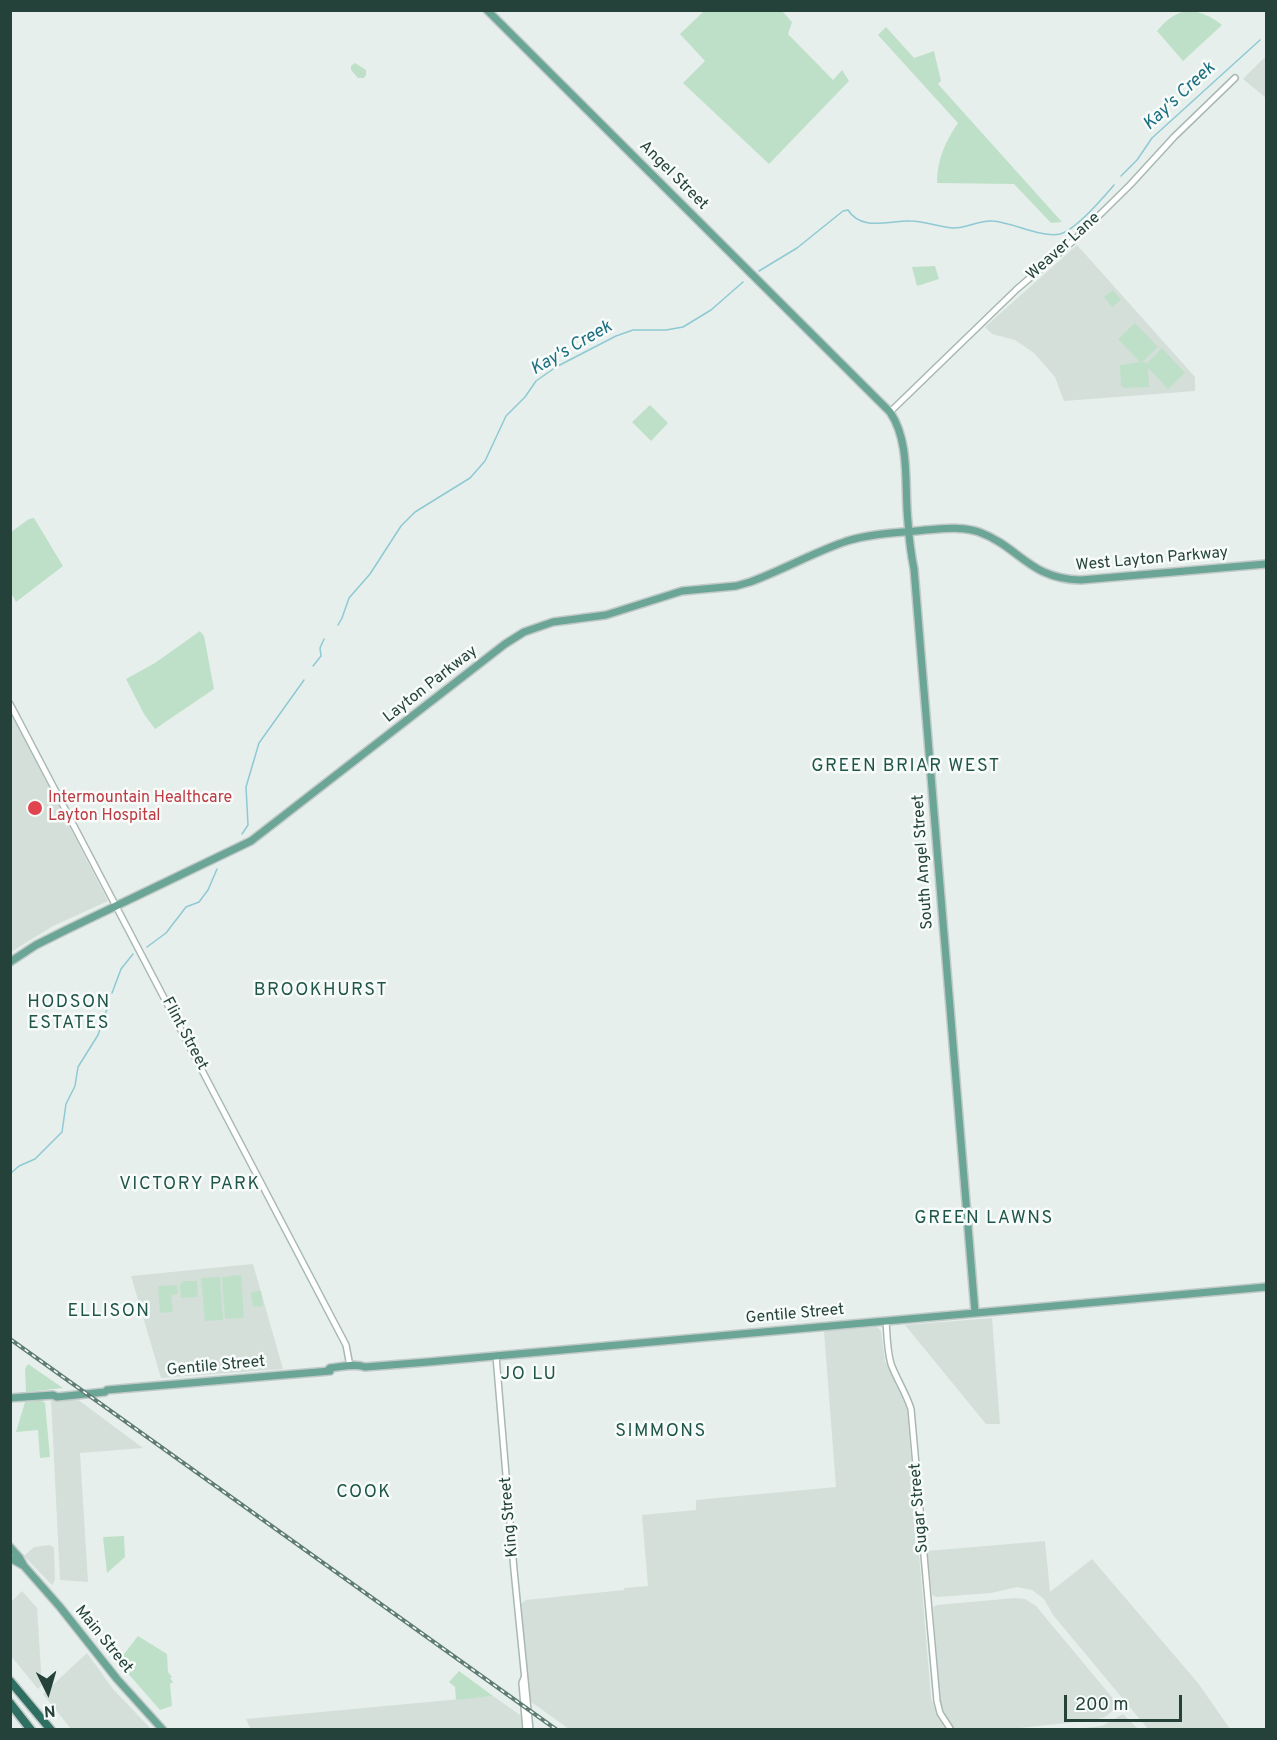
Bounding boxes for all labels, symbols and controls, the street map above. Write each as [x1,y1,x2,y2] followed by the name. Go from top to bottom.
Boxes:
[1140,58,1220,136] water label: Kay's Creek
[635,138,711,214] street label: Angel Street
[1023,209,1105,285] street label: Weaver Lane
[527,317,617,381] water label: Kay's Creek
[1075,544,1229,576] street label: West Layton Parkway
[380,642,482,728] street label: Layton Parkway
[811,756,1001,778] district label: GREEN BRIAR WEST
[48,789,232,827] place label: Intermountain Healthcare Layton Hospital
[910,794,938,930] street label: South Angel Street
[26,799,44,817] marker: Intermountain Healthcare Layton Hospital
[254,980,388,1002] district label: BROOKHURST
[27,992,111,1034] district label: HODSON ESTATES
[157,994,211,1074] street label: Flint Street
[119,1174,261,1196] district label: VICTORY PARK
[914,1208,1054,1230] district label: GREEN LAWNS
[68,1301,150,1323] district label: ELLISON
[745,1301,845,1329] street label: Gentile Street
[166,1353,266,1381] street label: Gentile Street
[501,1364,557,1386] district label: JO LU
[615,1421,707,1443] district label: SIMMONS
[907,1462,933,1554] street label: Sugar Street
[497,1476,523,1558] street label: King Street
[336,1482,392,1504] district label: COOK
[70,1602,136,1678] street label: Main Street
[18,1662,78,1722] north arrow
[1067,1683,1186,1721] scale bar
[1075,1694,1128,1717] text: 200 m
[43,1699,56,1720] text: N

